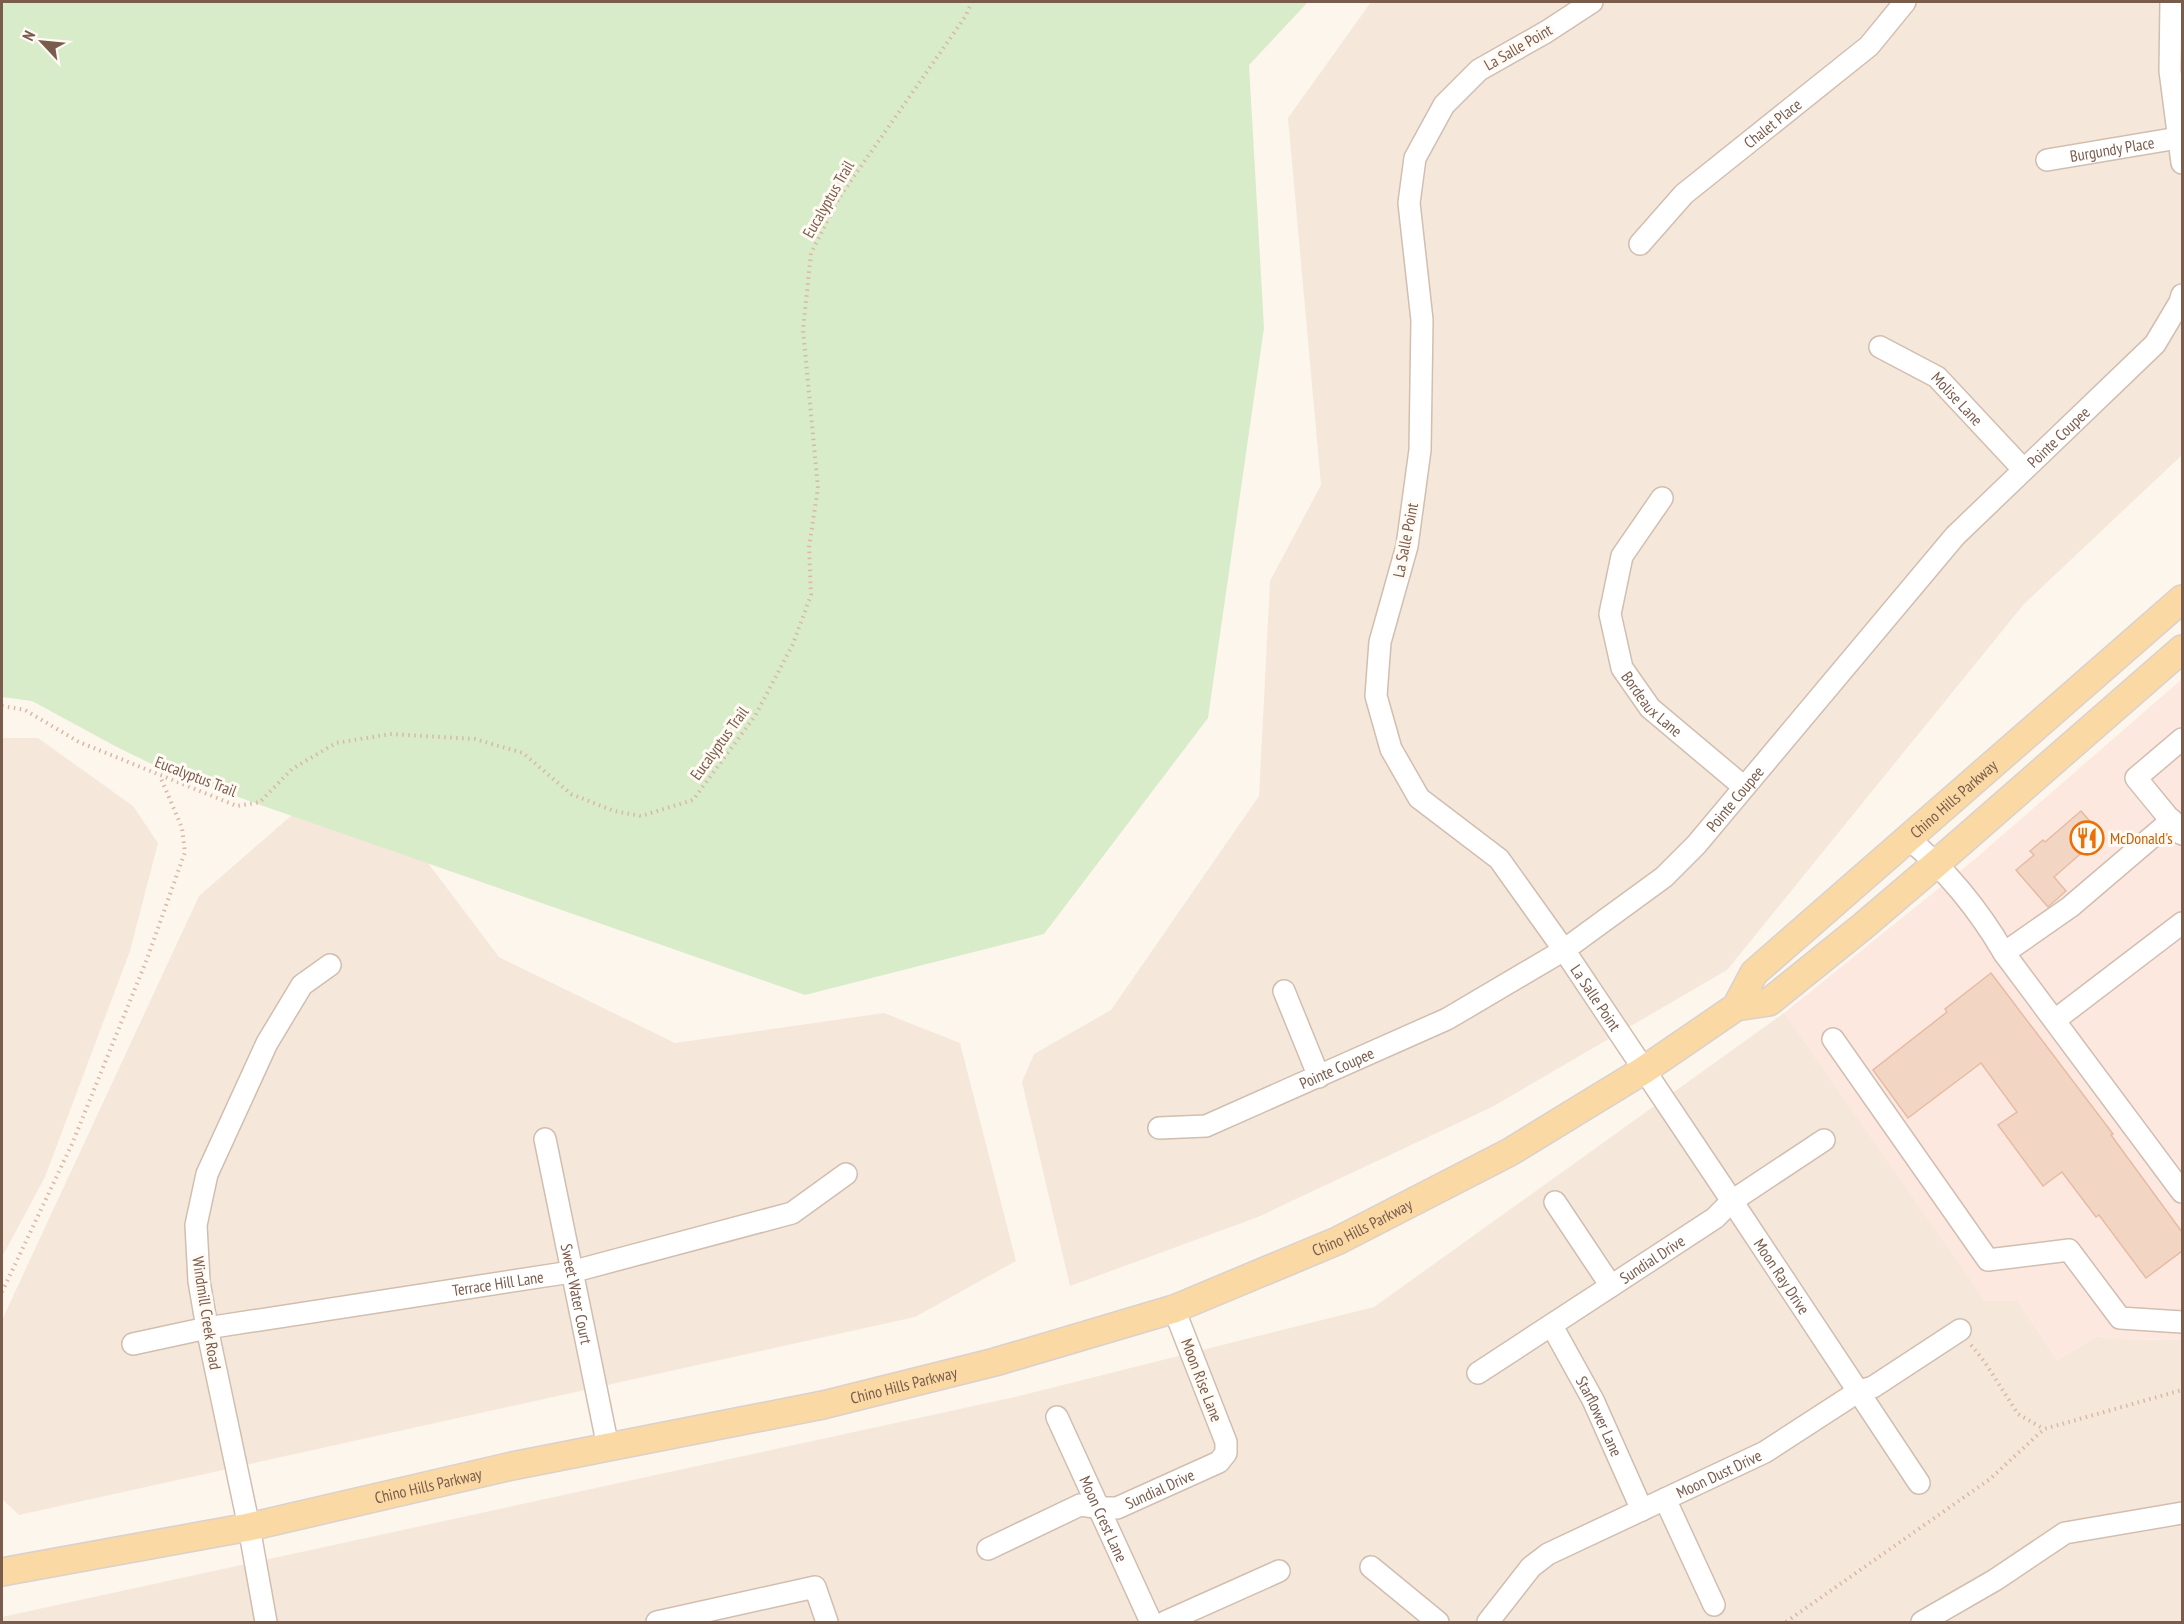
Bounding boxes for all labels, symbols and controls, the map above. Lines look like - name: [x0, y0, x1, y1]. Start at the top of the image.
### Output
- north arrow: [12, 12, 72, 72]
- street label: La Salle Point: [1480, 19, 1556, 75]
- text: N: [18, 27, 39, 44]
- street label: Chalet Place: [1740, 94, 1805, 152]
- street label: Burgundy Place: [2068, 132, 2156, 166]
- street label: Eucalyptus Trail: [798, 156, 858, 241]
- street label: Molise Lane: [1927, 368, 1987, 430]
- street label: Pointe Coupee: [2023, 402, 2094, 472]
- street label: La Salle Point: [1388, 500, 1422, 579]
- street label: Bordeaux Lane: [1617, 667, 1686, 741]
- street label: Eucalyptus Trail: [686, 702, 753, 784]
- street label: Eucalyptus Trail: [152, 751, 240, 801]
- street label: Chino Hills Parkway: [1906, 755, 2001, 842]
- street label: Pointe Coupee: [1702, 762, 1768, 836]
- restaurant icon: McDonald's: [2069, 820, 2105, 856]
- place label: McDonald's: [2110, 828, 2173, 848]
- street label: La Salle Point: [1567, 961, 1626, 1035]
- street label: Pointe Coupee: [1296, 1043, 1377, 1093]
- street label: Chino Hills Parkway: [1309, 1194, 1415, 1260]
- street label: Sundial Drive: [1616, 1231, 1688, 1288]
- street label: Moon Ray Drive: [1750, 1235, 1814, 1318]
- street label: Sweet Water Court: [557, 1242, 597, 1346]
- street label: Windmill Creek Road: [188, 1255, 226, 1371]
- street label: Terrace Hill Lane: [451, 1266, 545, 1300]
- street label: Moon Rise Lane: [1177, 1336, 1227, 1424]
- street label: Chino Hills Parkway: [848, 1362, 959, 1408]
- street label: Starflower Lane: [1572, 1373, 1627, 1459]
- street label: Moon Dust Drive: [1673, 1445, 1765, 1502]
- street label: Chino Hills Parkway: [373, 1463, 484, 1508]
- street label: Sundial Drive: [1122, 1464, 1197, 1513]
- street label: Moon Crest Lane: [1075, 1473, 1132, 1565]

